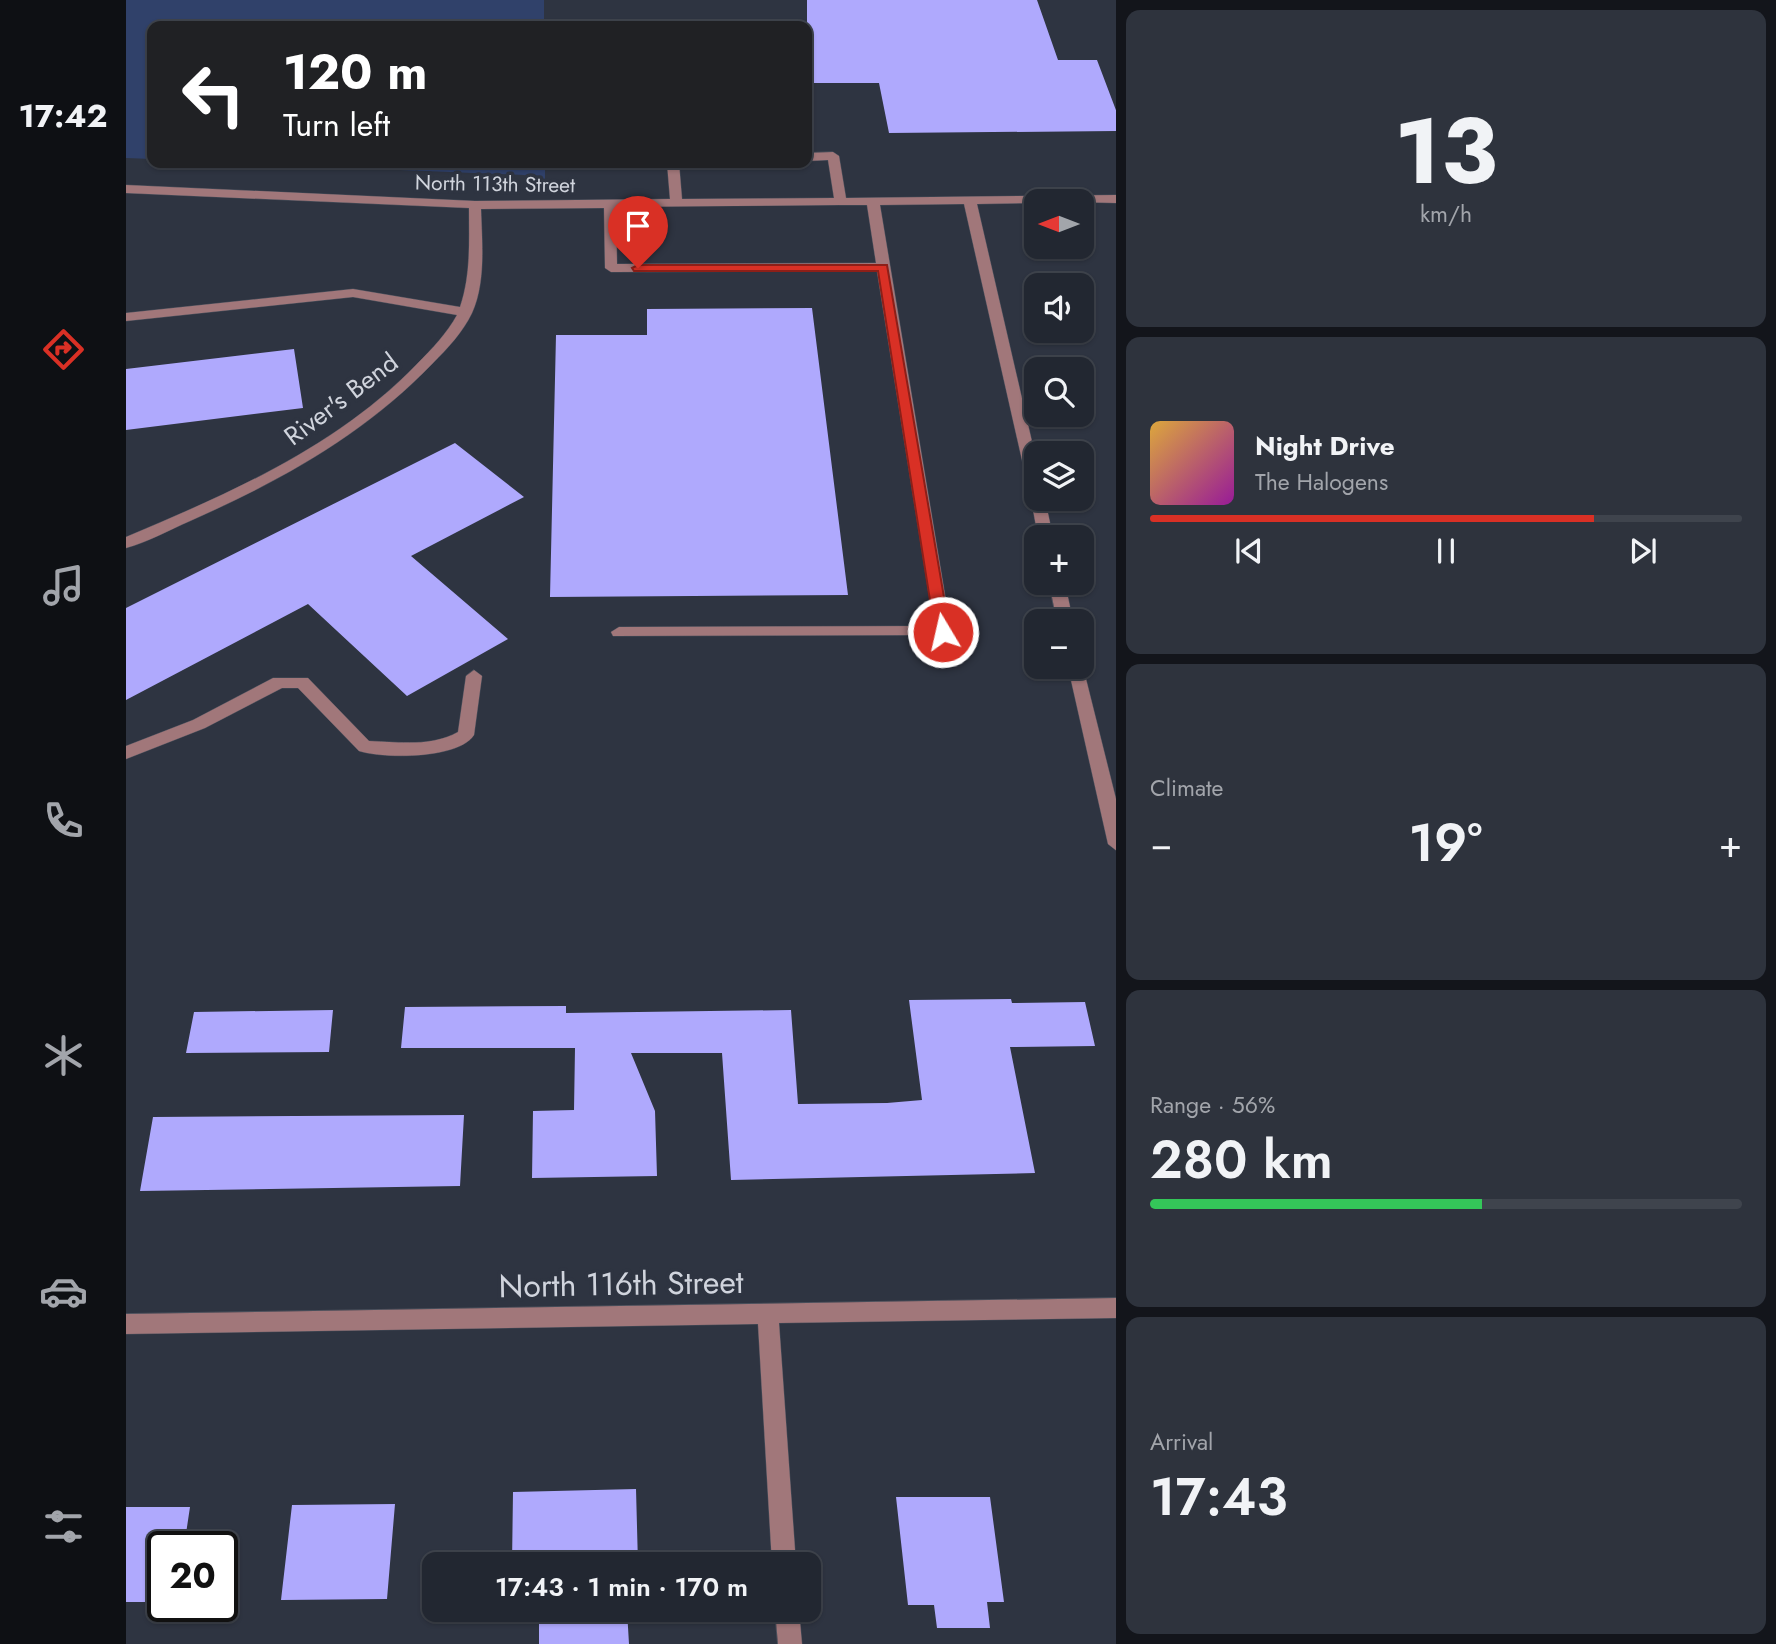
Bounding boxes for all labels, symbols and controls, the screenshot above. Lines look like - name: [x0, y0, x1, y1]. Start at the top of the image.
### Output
- text: 120 m: [283, 37, 427, 107]
- icon: left: [168, 49, 259, 140]
- text: 13: [1395, 86, 1497, 217]
- text: 17:42: [18, 93, 108, 139]
- text: Turn left: [283, 102, 390, 148]
- street label: North 113th Street: [415, 168, 575, 200]
- north arrow: [1024, 189, 1094, 259]
- map controls: [1024, 189, 1094, 679]
- pin: [608, 196, 668, 268]
- text: km/h: [1420, 197, 1472, 231]
- icon: arrive: [619, 207, 657, 245]
- button: sound: [1024, 273, 1094, 343]
- icon: directions: [39, 325, 88, 374]
- street label: River's Bend: [276, 343, 406, 455]
- button: search: [1024, 357, 1094, 427]
- text: Night Drive: [1255, 427, 1395, 465]
- button: layers: [1024, 441, 1094, 511]
- text: The Halogens: [1255, 465, 1388, 499]
- button: +: [1024, 525, 1094, 595]
- icon: previous: [1230, 532, 1268, 570]
- icon: pause: [1427, 532, 1465, 570]
- icon: next: [1624, 532, 1662, 570]
- icon: music: [39, 561, 88, 610]
- position arrow: [906, 595, 980, 669]
- button: −: [1024, 609, 1094, 679]
- text: Climate: [1150, 771, 1223, 805]
- icon: phone: [39, 796, 88, 845]
- text: 19°: [1409, 805, 1483, 881]
- text: −: [1150, 816, 1172, 871]
- text: +: [1719, 816, 1742, 871]
- icon: climate: [39, 1031, 88, 1080]
- text: Range · 56%: [1150, 1088, 1275, 1122]
- text: 280 km: [1150, 1122, 1333, 1198]
- street label: North 116th Street: [498, 1259, 744, 1309]
- icon: car: [39, 1267, 88, 1316]
- text: Arrival: [1150, 1425, 1213, 1459]
- text: 17:43: [1150, 1459, 1288, 1535]
- icon: filters: [39, 1502, 88, 1551]
- speed limit sign: 20: [147, 1531, 238, 1622]
- text: 17:43 · 1 min · 170 m: [495, 1568, 748, 1606]

